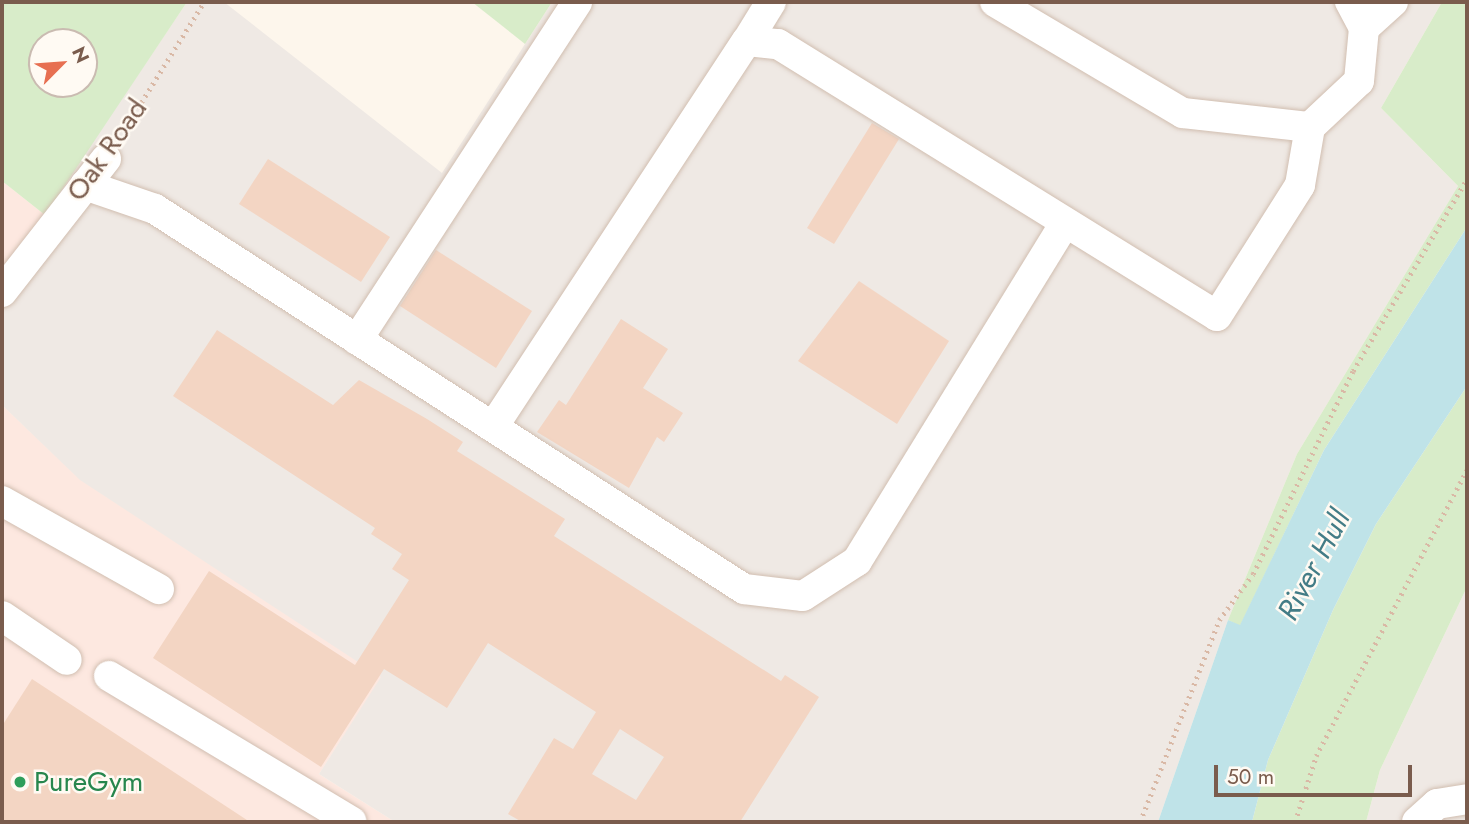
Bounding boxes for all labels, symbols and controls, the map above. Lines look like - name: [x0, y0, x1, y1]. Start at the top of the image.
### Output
- north arrow: [28, 28, 98, 98]
- text: N: [65, 42, 96, 67]
- street label: Oak Road: [60, 93, 154, 207]
- water label: River Hull: [1270, 504, 1358, 626]
- scale bar: [1217, 750, 1415, 794]
- text: 50 m: [1227, 762, 1274, 792]
- place label: PureGym: [34, 765, 143, 799]
- marker: PureGym: [12, 774, 28, 790]

